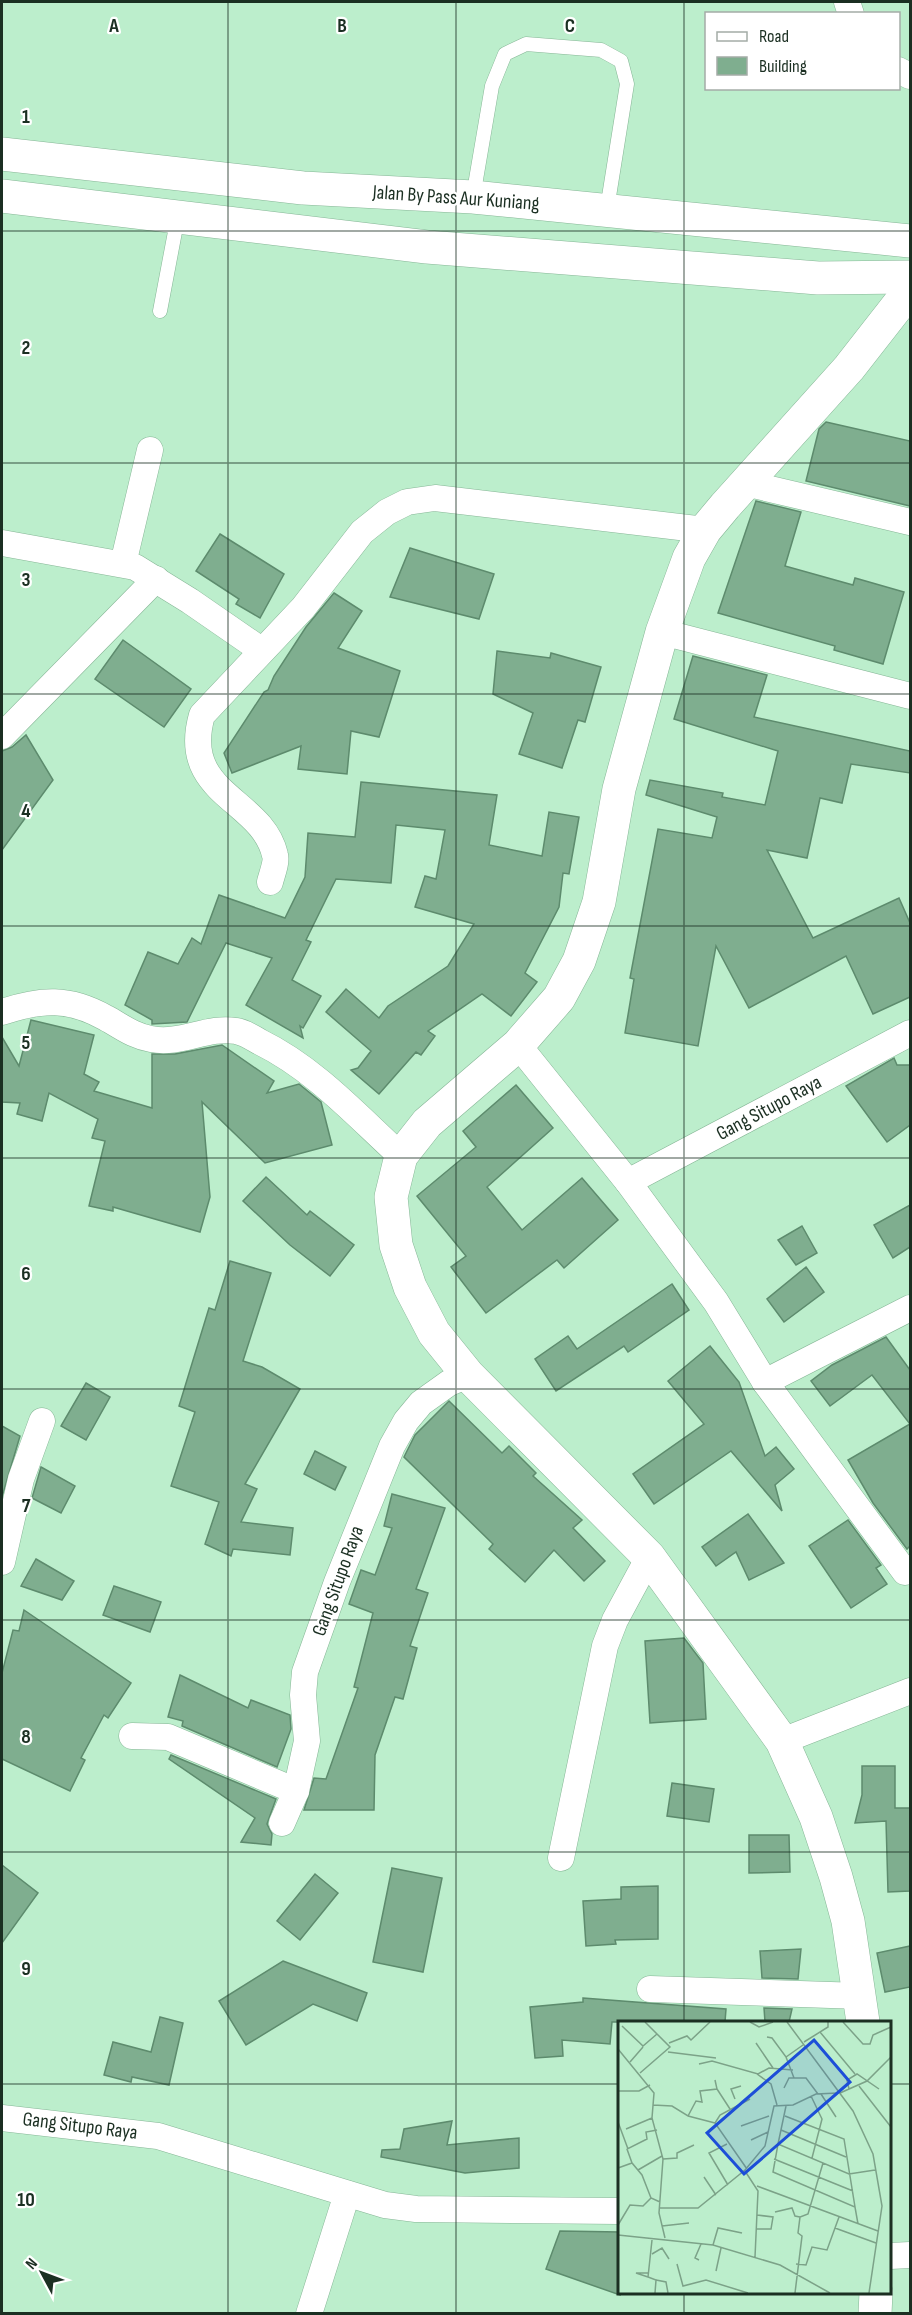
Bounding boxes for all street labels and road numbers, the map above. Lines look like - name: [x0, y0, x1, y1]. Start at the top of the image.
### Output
- street label: Jalan By Pass Aur Kuniang: [371, 180, 540, 216]
- street label: Gang Situpo Raya: [712, 1070, 826, 1146]
- street label: Gang Situpo Raya: [307, 1523, 369, 1639]
- street label: Gang Situpo Raya: [21, 2107, 139, 2145]

